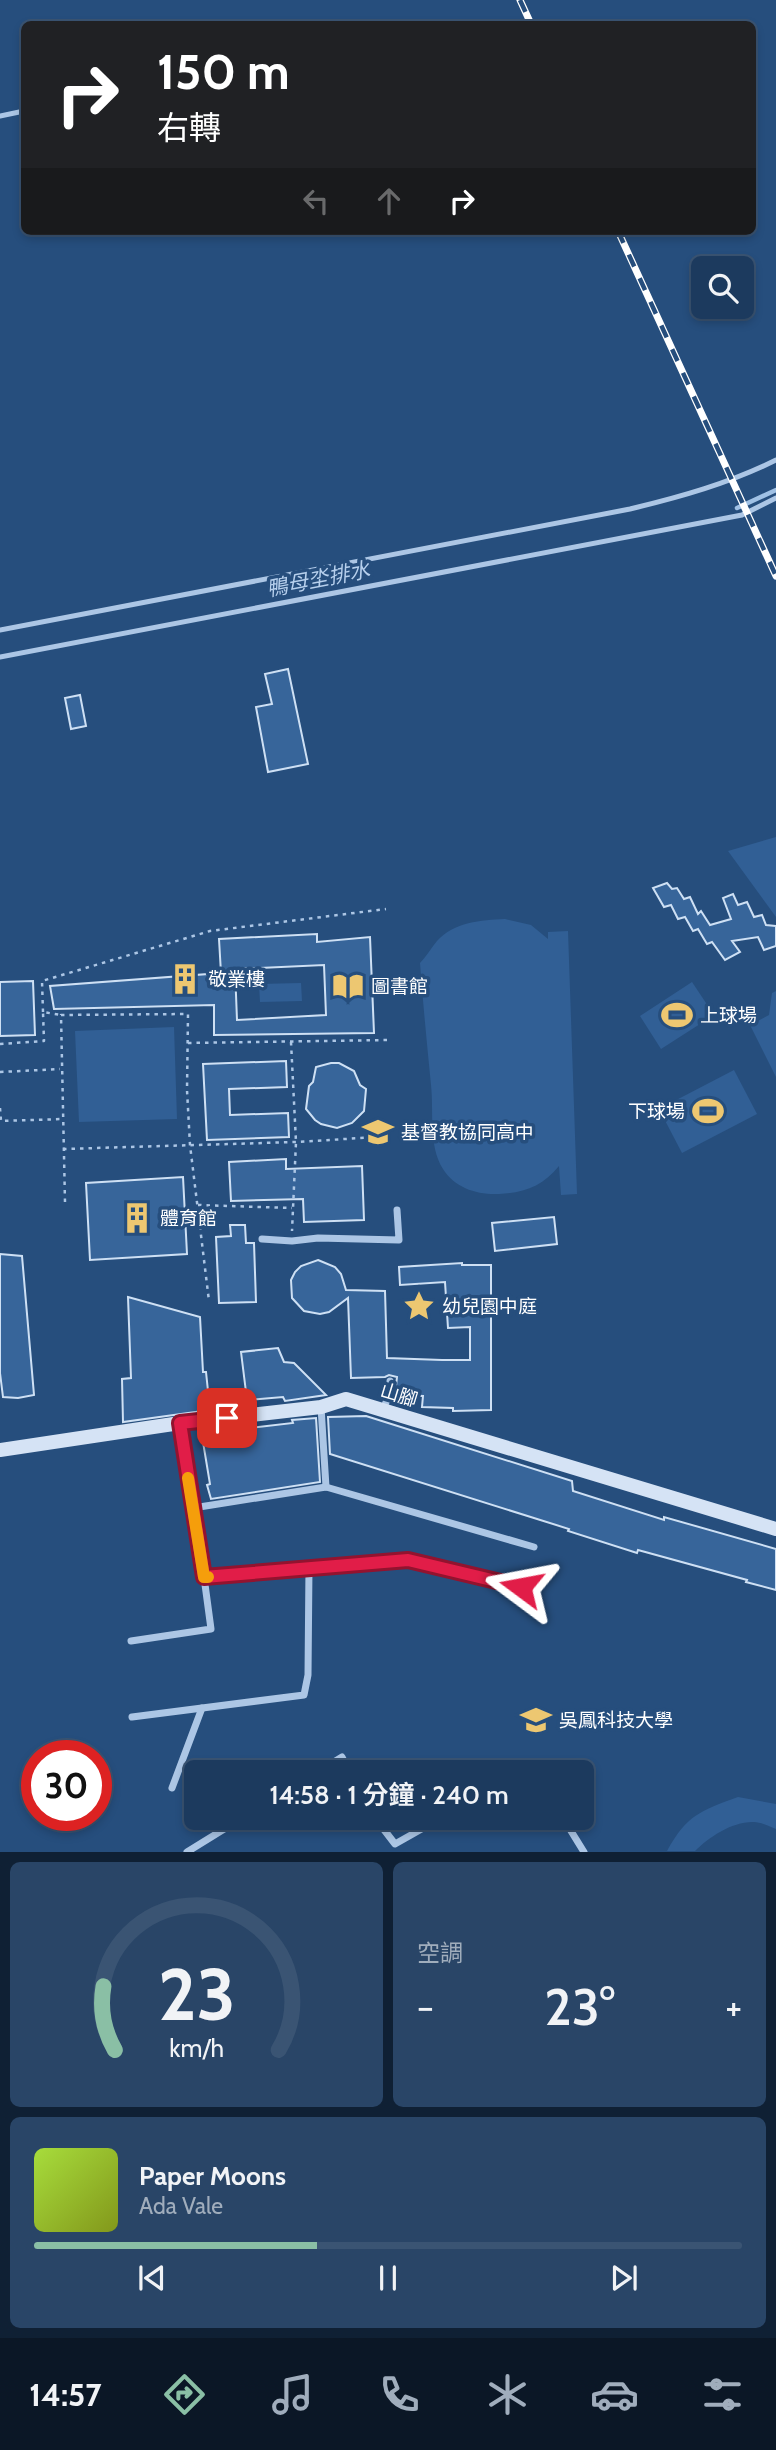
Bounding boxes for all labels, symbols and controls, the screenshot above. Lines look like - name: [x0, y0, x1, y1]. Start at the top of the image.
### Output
- text: 150 m: [157, 42, 290, 101]
- icon: right: [42, 49, 133, 140]
- text: 右轉: [157, 108, 221, 147]
- icon: left: [297, 182, 335, 220]
- icon: ahead: [370, 182, 408, 220]
- icon: right: [443, 182, 481, 220]
- map controls: [691, 256, 754, 319]
- button: search: [691, 256, 754, 319]
- water label: 鴨母坔排水: [264, 557, 373, 601]
- building icon: 敬業樓: [168, 962, 202, 996]
- place label: 敬業樓: [208, 968, 265, 991]
- library icon: 圖書館: [331, 969, 365, 1003]
- place label: 圖書館: [371, 975, 428, 998]
- sports icon: 上球場: [660, 998, 694, 1032]
- place label: 上球場: [700, 1004, 757, 1027]
- sports icon: 下球場: [691, 1094, 725, 1128]
- place label: 下球場: [628, 1100, 685, 1123]
- school or university icon: 基督教協同高中: [361, 1115, 395, 1149]
- place label: 基督教協同高中: [401, 1121, 534, 1144]
- building icon: 體育館: [120, 1201, 154, 1235]
- place label: 體育館: [160, 1207, 217, 1230]
- place icon: 幼兒園中庭: [402, 1289, 436, 1323]
- place label: 幼兒園中庭: [442, 1295, 537, 1318]
- street label: 山腳: [377, 1378, 421, 1412]
- pin: [197, 1388, 257, 1448]
- icon: arrive: [208, 1399, 246, 1437]
- position arrow: [484, 1550, 558, 1624]
- school or university icon: 吳鳳科技大學: [519, 1703, 553, 1737]
- place label: 吳鳳科技大學: [559, 1709, 673, 1732]
- speed limit sign: 30: [21, 1740, 112, 1831]
- text: 14:58 · 1 分鐘 · 240 m: [269, 1779, 509, 1811]
- text: 空調: [417, 1939, 463, 1967]
- text: 23: [158, 1951, 235, 2039]
- text: 23°: [544, 1975, 615, 2038]
- text: −: [417, 1983, 434, 2030]
- text: +: [725, 1983, 742, 2030]
- text: km/h: [169, 2033, 224, 2063]
- text: Paper Moons: [139, 2160, 286, 2192]
- text: Ada Vale: [139, 2192, 223, 2220]
- icon: previous: [133, 2259, 171, 2297]
- icon: pause: [369, 2259, 407, 2297]
- icon: next: [605, 2259, 643, 2297]
- icon: directions: [160, 2370, 209, 2419]
- icon: music: [268, 2370, 317, 2419]
- icon: phone: [375, 2370, 424, 2419]
- icon: climate: [483, 2370, 532, 2419]
- icon: car: [590, 2370, 639, 2419]
- icon: filters: [698, 2370, 747, 2419]
- text: 14:57: [29, 2375, 102, 2414]

